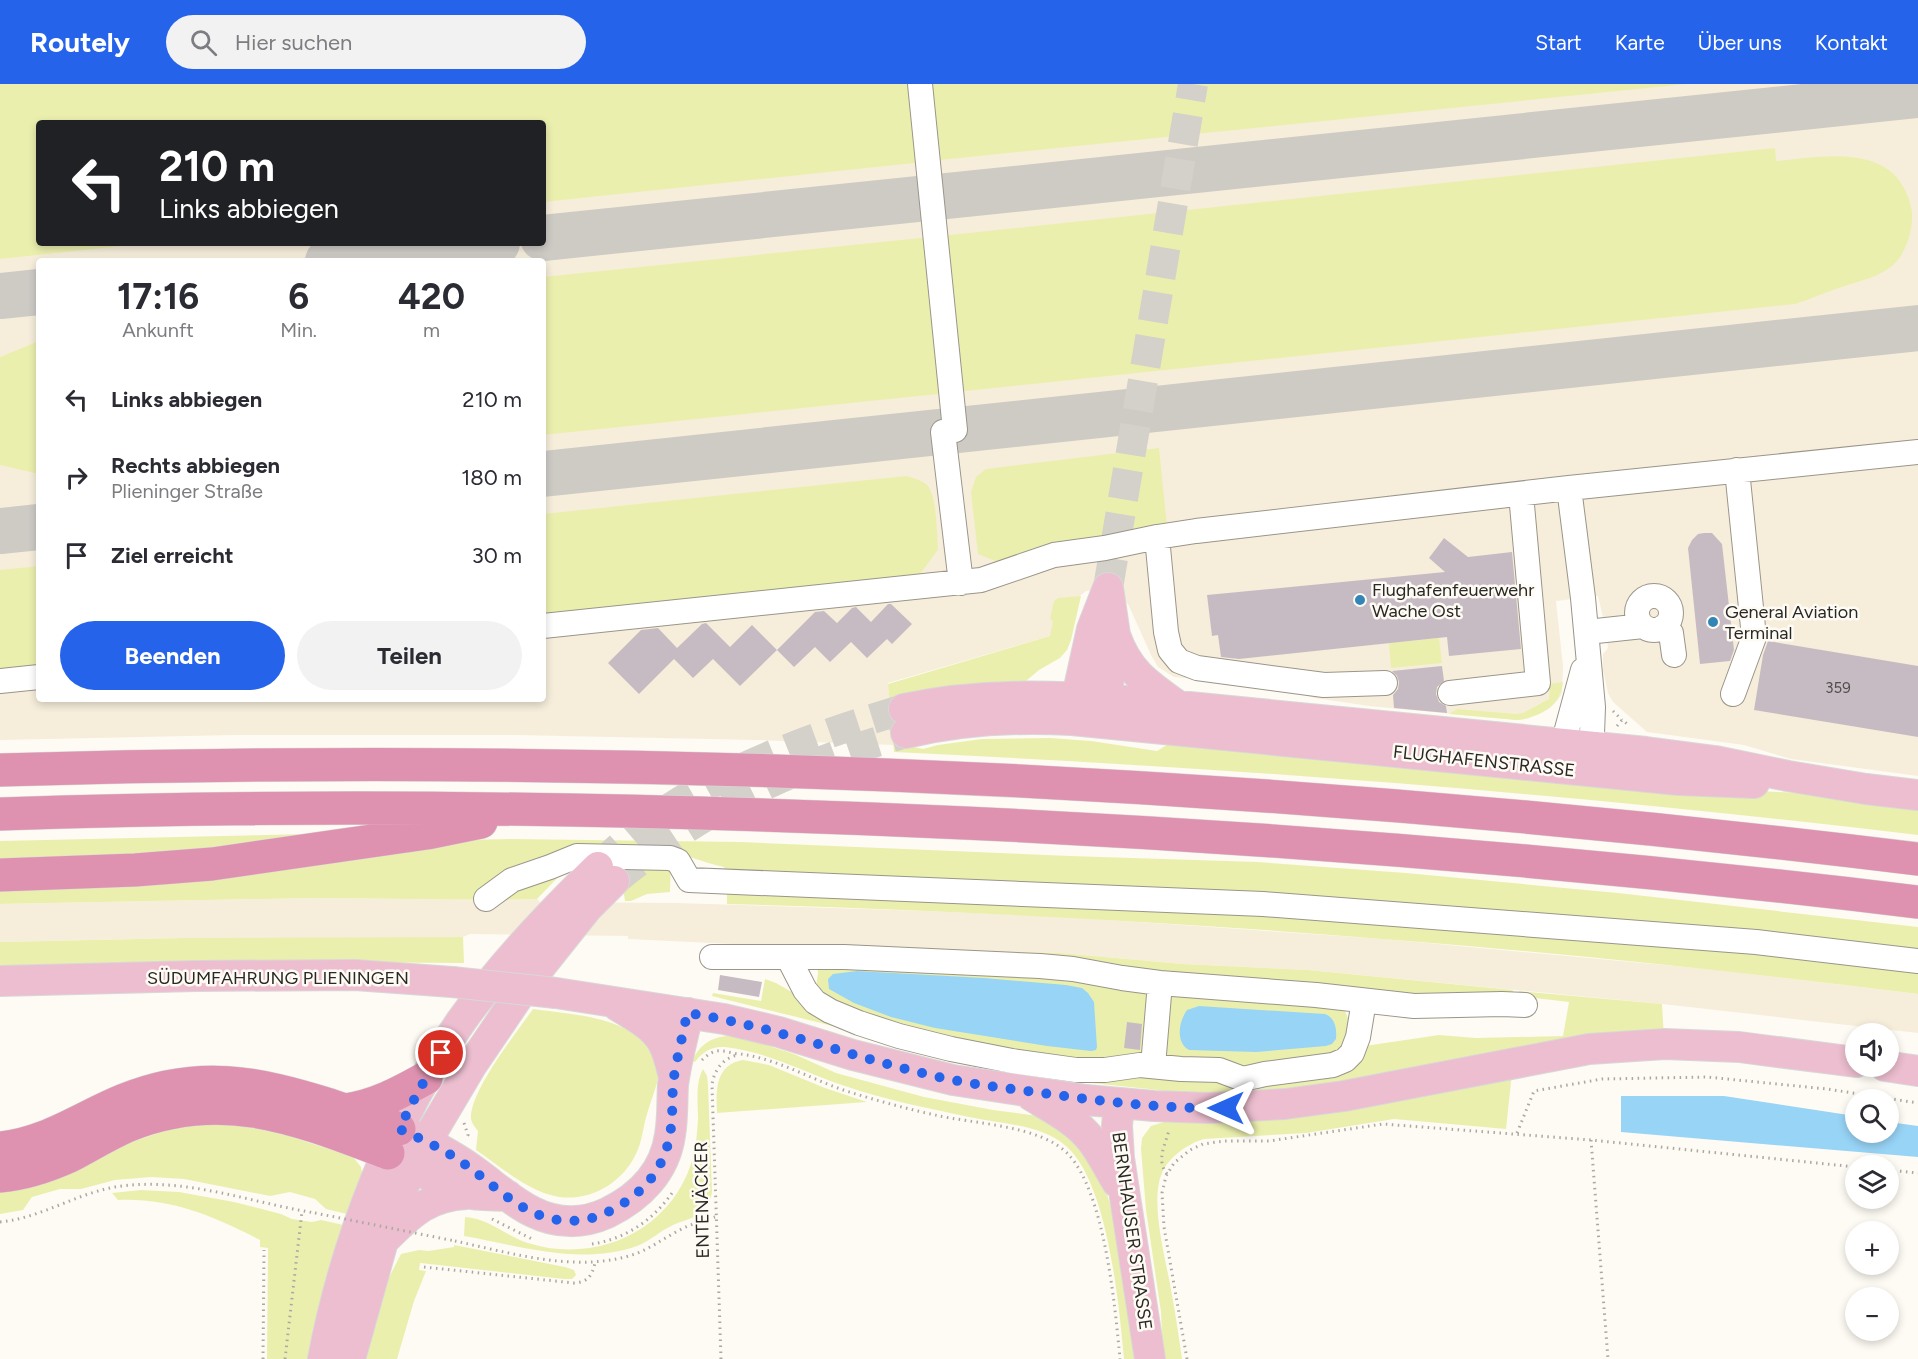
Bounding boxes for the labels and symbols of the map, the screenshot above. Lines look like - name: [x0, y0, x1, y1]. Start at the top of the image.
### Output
- place label: Flughafenfeuerwehr Wache Ost: [1372, 579, 1534, 622]
- marker: Flughafenfeuerwehr Wache Ost: [1353, 593, 1367, 607]
- place label: General Aviation Terminal: [1725, 601, 1858, 644]
- marker: General Aviation Terminal: [1706, 615, 1720, 629]
- house number: 359: [1825, 679, 1851, 697]
- street label: FLUGHAFENSTRASSE: [1392, 741, 1576, 781]
- street label: SÜDUMFAHRUNG PLIENINGEN: [147, 967, 409, 989]
- pin: [415, 1027, 466, 1078]
- position arrow: [1194, 1076, 1258, 1140]
- street label: BERNHAUSER STRASSE: [1107, 1130, 1157, 1332]
- street label: ENTENÄCKER: [690, 1141, 714, 1259]

